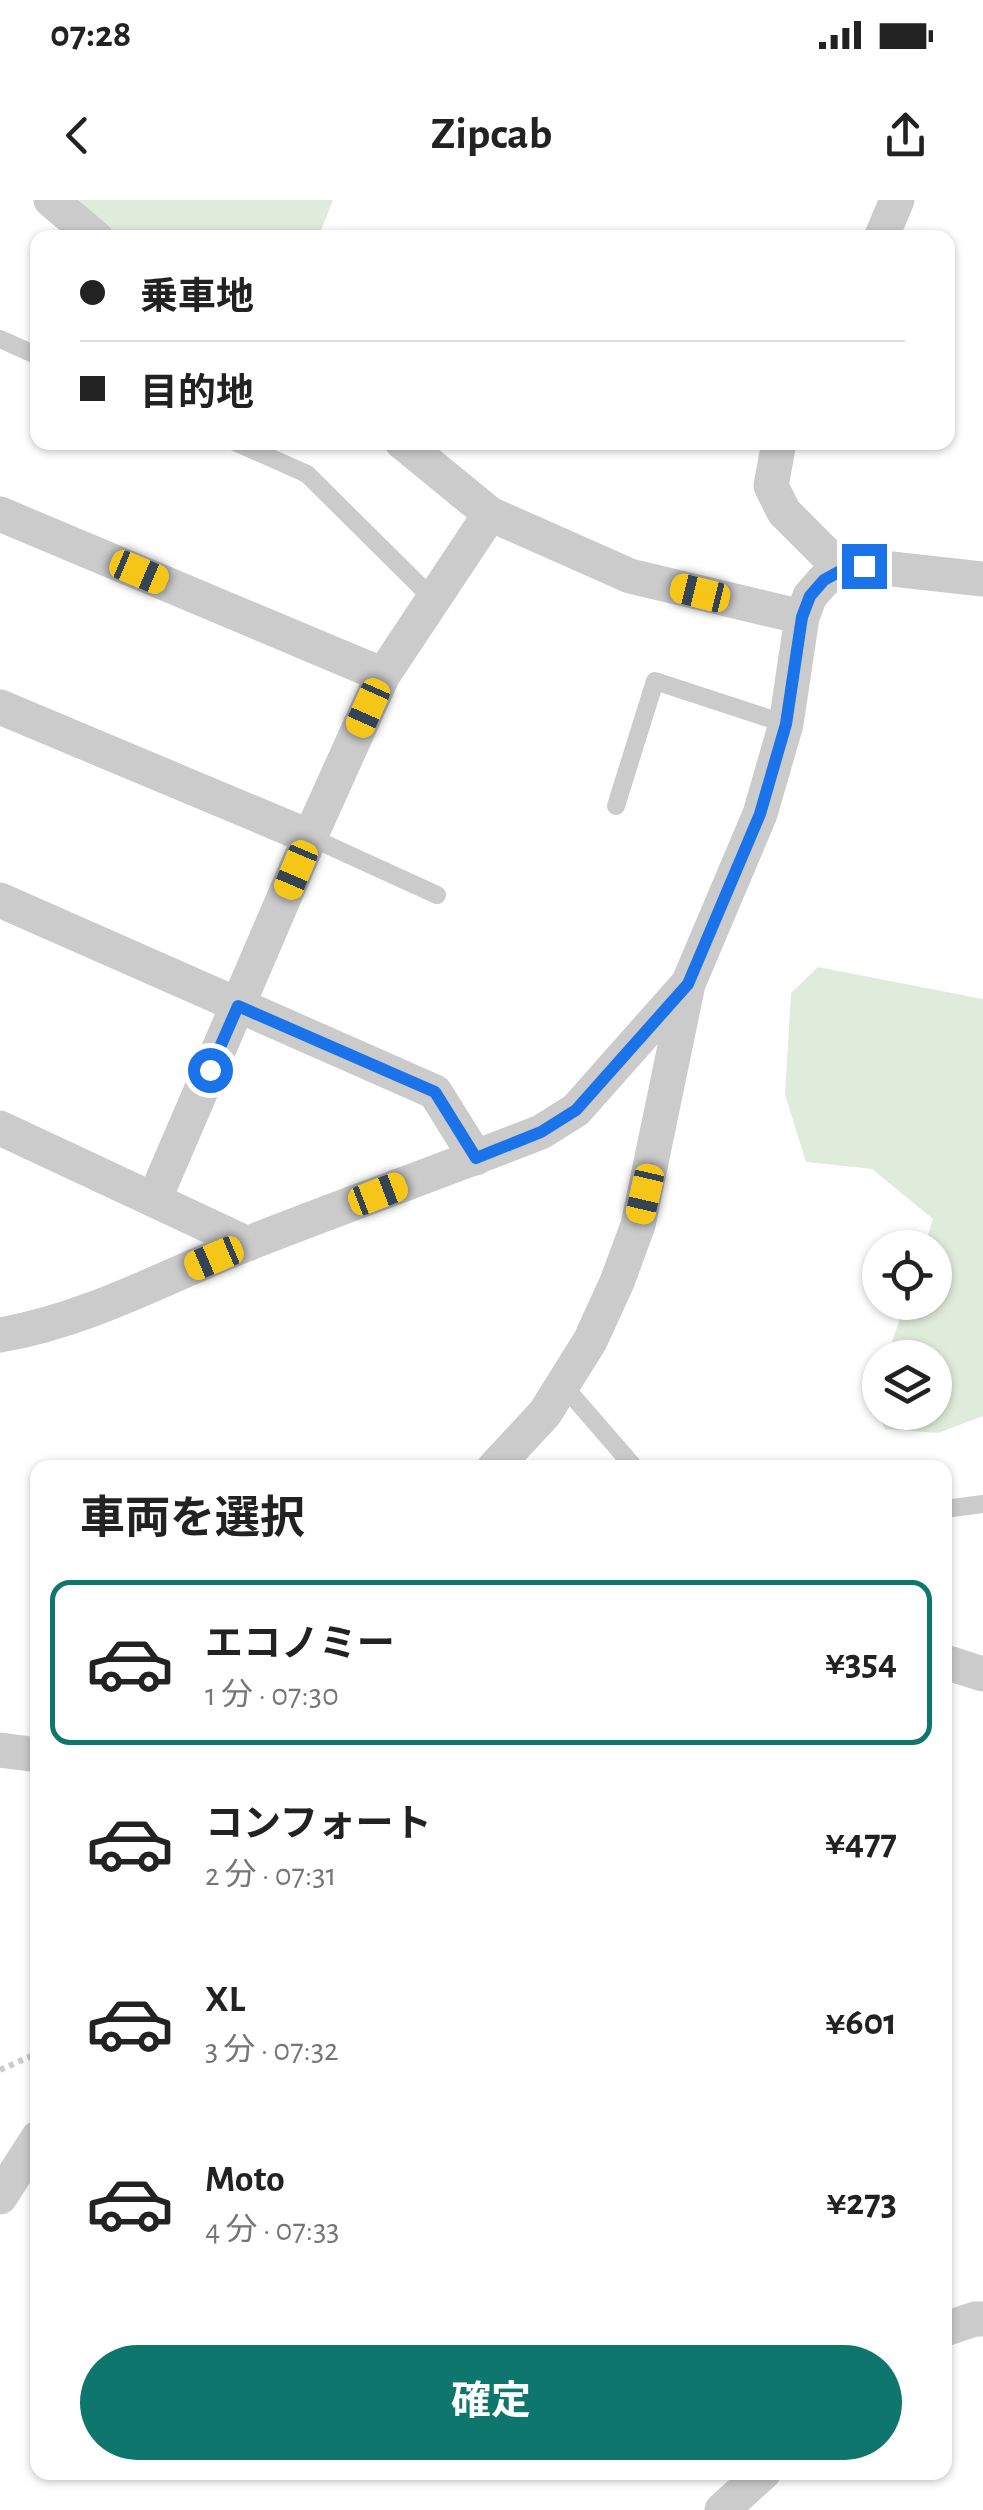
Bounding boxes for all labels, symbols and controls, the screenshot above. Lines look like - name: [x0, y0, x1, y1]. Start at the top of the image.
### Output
- text: 07:28: [50, 16, 132, 54]
- icon: back: [50, 108, 105, 163]
- icon: share: [878, 108, 933, 163]
- text: Zipcab: [431, 112, 552, 157]
- text: 乗車地: [140, 279, 254, 317]
- text: 目的地: [140, 375, 254, 413]
- route end: [842, 544, 887, 589]
- car: [106, 546, 172, 598]
- car: [667, 571, 733, 615]
- car: [342, 674, 394, 742]
- car: [270, 837, 322, 903]
- route start: [188, 1048, 233, 1093]
- car: [624, 1161, 666, 1227]
- car: [345, 1169, 411, 1219]
- map controls: [862, 1230, 952, 1430]
- button: locate: [862, 1230, 952, 1320]
- car: [181, 1232, 247, 1284]
- button: layers: [862, 1340, 952, 1430]
- text: 車両を選択: [80, 1497, 305, 1542]
- icon: car: [85, 1618, 175, 1708]
- text: エコノミー: [205, 1626, 395, 1664]
- text: ¥354: [825, 1644, 897, 1682]
- text: 1 分 · 07:30: [205, 1679, 339, 1711]
- icon: car: [85, 1798, 175, 1888]
- text: コンフォート: [205, 1806, 432, 1844]
- text: ¥477: [825, 1824, 897, 1862]
- text: 2 分 · 07:31: [205, 1859, 337, 1891]
- icon: car: [85, 1978, 175, 2068]
- text: XL: [205, 1981, 245, 2019]
- text: ¥601: [825, 2004, 897, 2042]
- text: 3 分 · 07:32: [205, 2034, 339, 2066]
- icon: car: [85, 2158, 175, 2248]
- text: Moto: [205, 2161, 285, 2199]
- text: ¥273: [826, 2184, 897, 2222]
- text: 4 分 · 07:33: [205, 2214, 340, 2246]
- button: 確定: [80, 2345, 902, 2460]

